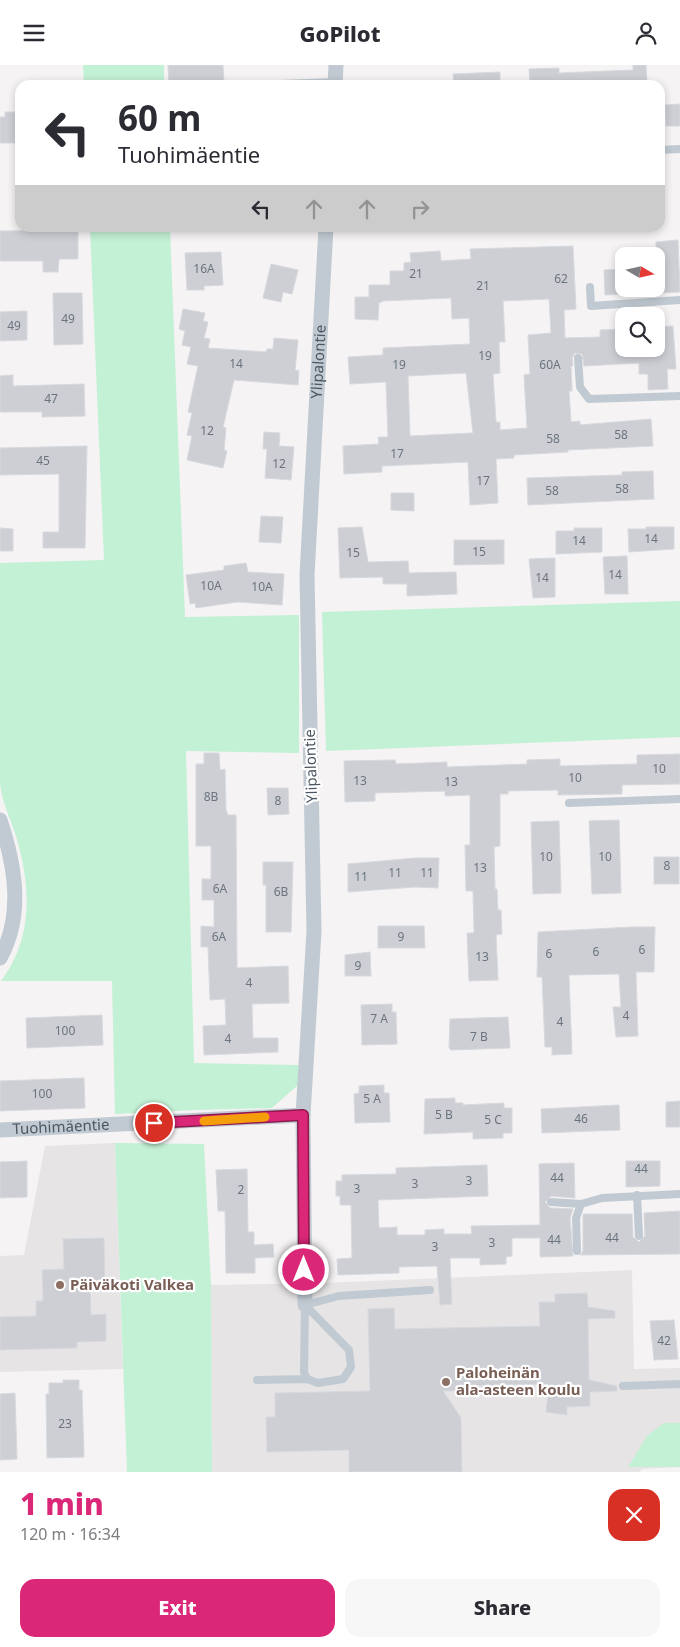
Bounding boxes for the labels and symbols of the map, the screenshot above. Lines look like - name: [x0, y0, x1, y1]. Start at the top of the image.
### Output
- north arrow: [615, 247, 665, 297]
- house number: 16A: [193, 260, 215, 277]
- house number: 21: [409, 265, 423, 282]
- house number: 62: [554, 270, 568, 287]
- house number: 21: [476, 277, 490, 294]
- house number: 49: [61, 310, 75, 327]
- house number: 49: [7, 317, 21, 334]
- street label: Ylipalontie: [306, 324, 330, 399]
- house number: 19: [478, 347, 492, 364]
- house number: 14: [229, 355, 243, 372]
- house number: 19: [392, 356, 406, 373]
- house number: 60A: [539, 356, 561, 373]
- house number: 47: [44, 390, 58, 407]
- house number: 12: [200, 422, 214, 439]
- house number: 58: [614, 426, 628, 443]
- house number: 58: [546, 430, 560, 447]
- house number: 17: [390, 445, 404, 462]
- house number: 45: [36, 452, 50, 469]
- house number: 12: [272, 455, 286, 472]
- house number: 17: [476, 472, 490, 489]
- house number: 58: [615, 480, 629, 497]
- house number: 58: [545, 482, 559, 499]
- house number: 14: [644, 530, 658, 547]
- house number: 14: [572, 532, 586, 549]
- house number: 15: [472, 543, 486, 560]
- house number: 15: [346, 544, 360, 561]
- house number: 14: [608, 566, 622, 583]
- house number: 14: [535, 569, 549, 586]
- house number: 10A: [200, 577, 222, 594]
- house number: 10A: [251, 578, 273, 595]
- street label: Ylipalontie: [299, 729, 321, 803]
- house number: 10: [652, 760, 666, 777]
- house number: 10: [568, 769, 582, 786]
- house number: 13: [353, 772, 367, 789]
- house number: 13: [444, 773, 458, 790]
- house number: 8B: [204, 788, 219, 805]
- house number: 8: [275, 792, 282, 809]
- house number: 10: [539, 848, 553, 865]
- house number: 10: [598, 848, 612, 865]
- house number: 8: [664, 857, 671, 874]
- house number: 13: [473, 859, 487, 876]
- house number: 11: [388, 864, 402, 881]
- house number: 11: [420, 864, 434, 881]
- house number: 11: [354, 868, 368, 885]
- house number: 6A: [213, 880, 228, 897]
- house number: 6B: [274, 883, 289, 900]
- house number: 6A: [212, 928, 227, 945]
- house number: 9: [398, 928, 405, 945]
- house number: 6: [639, 941, 646, 958]
- house number: 6: [593, 943, 600, 960]
- house number: 6: [546, 945, 553, 962]
- house number: 13: [475, 948, 489, 965]
- house number: 9: [355, 957, 362, 974]
- house number: 4: [246, 974, 253, 991]
- house number: 4: [623, 1007, 630, 1024]
- house number: 7 A: [370, 1010, 388, 1027]
- house number: 4: [557, 1013, 564, 1030]
- house number: 100: [55, 1022, 75, 1039]
- house number: 7 B: [470, 1028, 488, 1045]
- house number: 4: [225, 1030, 232, 1047]
- house number: 100: [32, 1085, 52, 1102]
- house number: 5 A: [363, 1090, 381, 1107]
- pin: [133, 1102, 175, 1144]
- house number: 5 B: [435, 1106, 453, 1123]
- house number: 46: [574, 1110, 588, 1127]
- house number: 5 C: [484, 1111, 502, 1128]
- street label: Tuohimäentie: [12, 1114, 110, 1138]
- house number: 44: [634, 1160, 648, 1177]
- house number: 44: [550, 1169, 564, 1186]
- house number: 3: [466, 1172, 473, 1189]
- house number: 3: [412, 1175, 419, 1192]
- house number: 3: [354, 1180, 361, 1197]
- house number: 2: [238, 1181, 245, 1198]
- house number: 44: [605, 1229, 619, 1246]
- house number: 44: [547, 1231, 561, 1248]
- house number: 3: [489, 1234, 496, 1251]
- house number: 3: [432, 1238, 439, 1255]
- position arrow: [277, 1243, 329, 1295]
- place label: Päiväkoti Valkea: [70, 1274, 194, 1294]
- marker: Päiväkoti Valkea: [54, 1279, 66, 1291]
- house number: 42: [657, 1332, 671, 1349]
- place label: Paloheinän ala-asteen koulu: [456, 1362, 580, 1399]
- marker: Paloheinän ala-asteen koulu: [440, 1376, 452, 1388]
- house number: 23: [58, 1415, 72, 1432]

